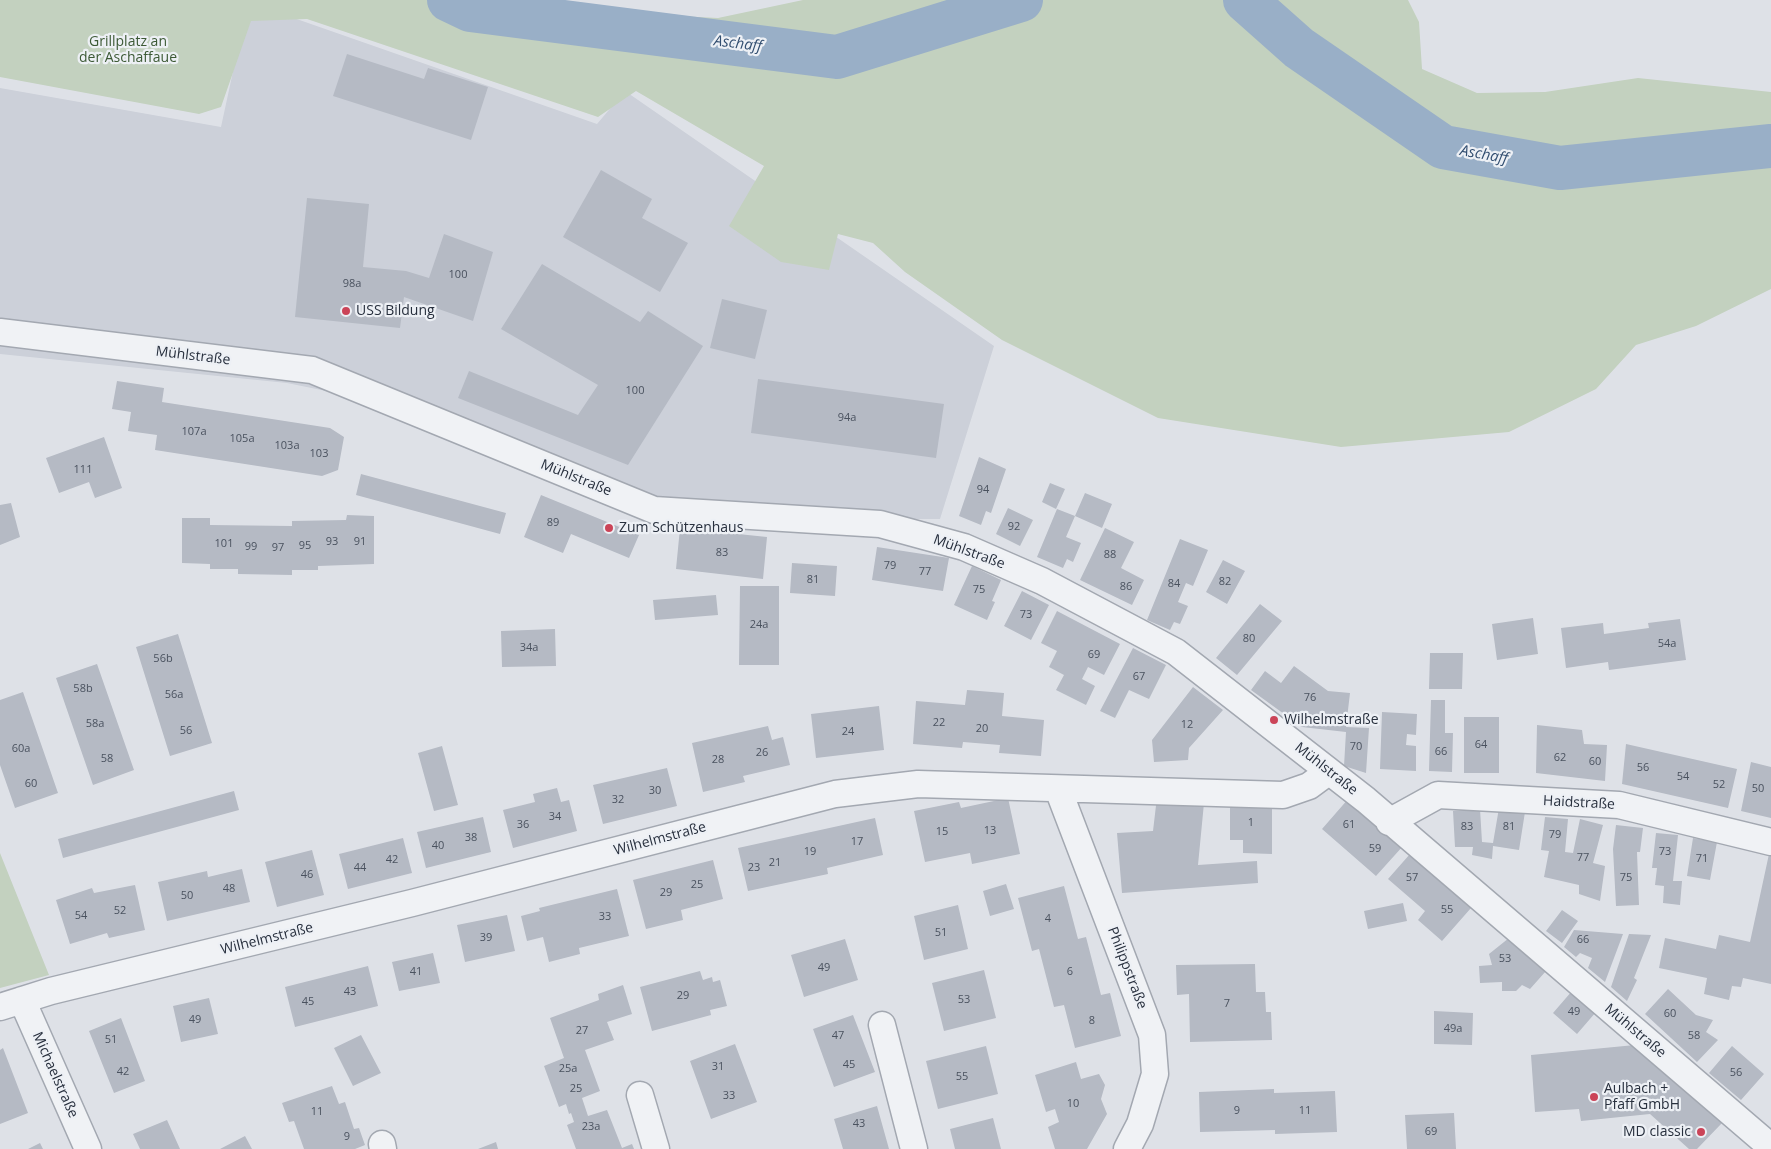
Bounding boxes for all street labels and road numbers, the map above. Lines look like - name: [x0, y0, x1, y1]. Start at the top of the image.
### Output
- street label: Mühlstraße: [155, 343, 231, 369]
- street label: Mühlstraße: [538, 456, 614, 500]
- street label: Mühlstraße: [931, 531, 1007, 573]
- street label: Mühlstraße: [1291, 739, 1361, 799]
- street label: Haidstraße: [1543, 793, 1615, 813]
- street label: Wilhelmstraße: [612, 819, 708, 859]
- street label: Wilhelmstraße: [219, 919, 315, 959]
- street label: Philippstraße: [1104, 925, 1150, 1011]
- street label: Mühlstraße: [1601, 1000, 1669, 1062]
- street label: Michaelstraße: [29, 1029, 81, 1121]

